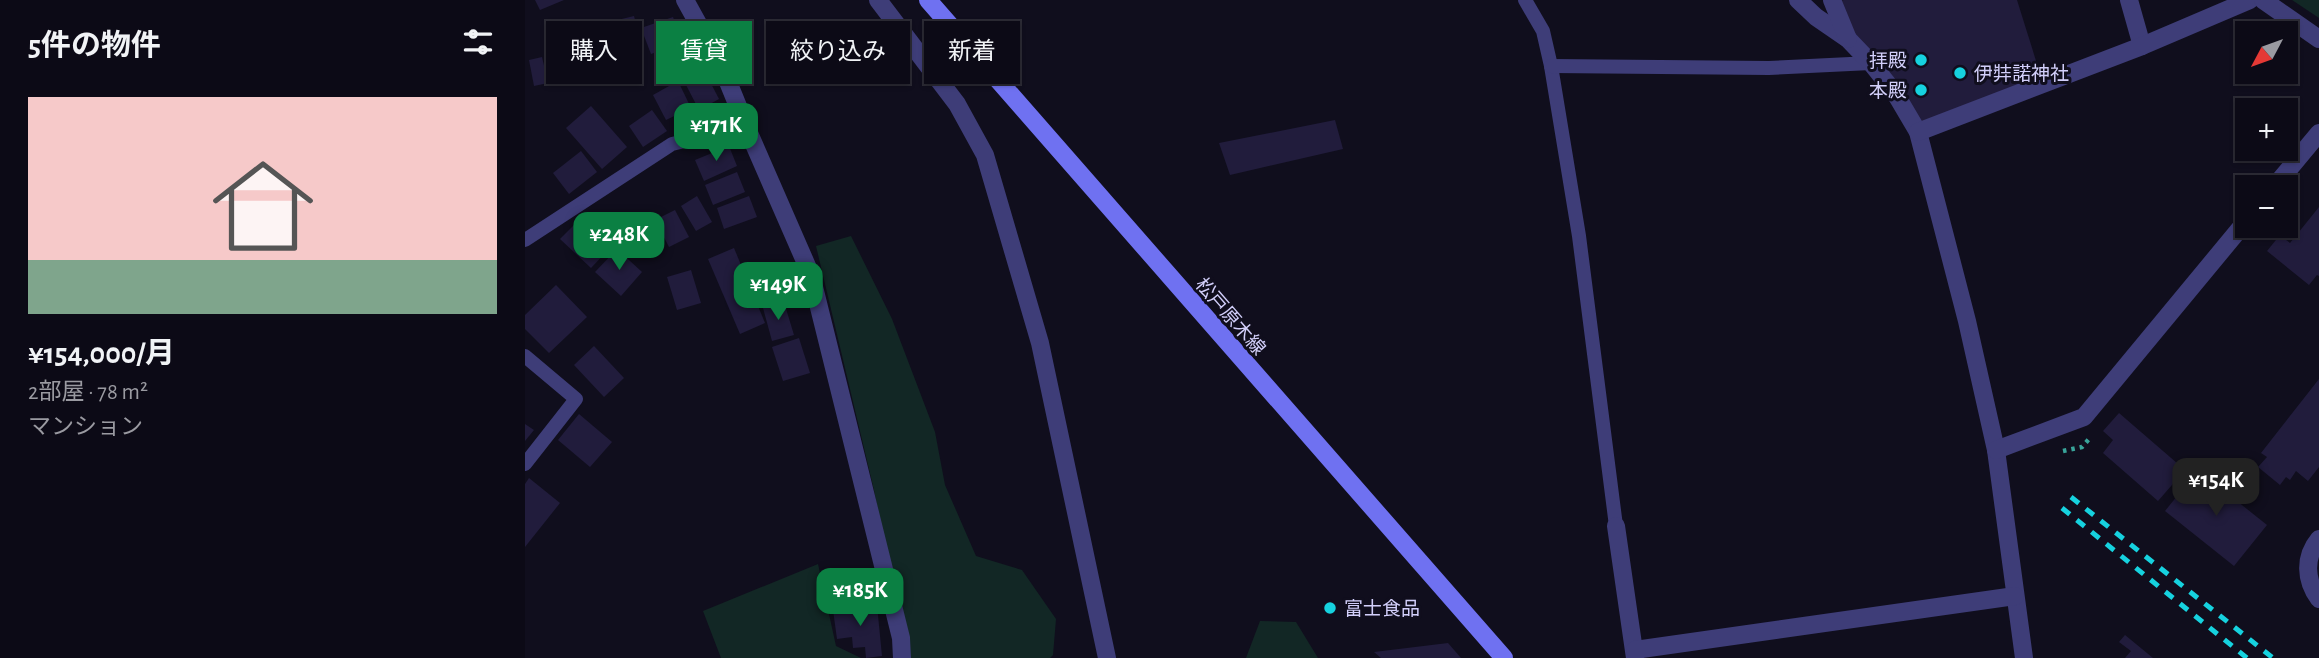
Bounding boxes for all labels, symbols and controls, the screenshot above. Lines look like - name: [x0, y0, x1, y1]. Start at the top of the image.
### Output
- chip: 購入: [546, 21, 642, 84]
- chip: 賃貸: [656, 21, 752, 84]
- chip: 絞り込み: [766, 21, 910, 84]
- chip: 新着: [924, 21, 1020, 84]
- north arrow: [2235, 21, 2298, 84]
- map controls: [2235, 21, 2298, 238]
- icon: filters: [459, 23, 497, 61]
- text: 5件の物件: [28, 31, 161, 61]
- place label: 拝殿: [1869, 51, 1907, 71]
- marker: 拝殿: [1913, 52, 1929, 68]
- place label: 伊弉諾神社: [1974, 63, 2069, 84]
- marker: 伊弉諾神社: [1952, 65, 1968, 81]
- place label: 本殿: [1869, 81, 1907, 101]
- marker: 本殿: [1913, 82, 1929, 98]
- button: +: [2235, 98, 2298, 161]
- pin: ¥171K: [667, 104, 765, 163]
- text: ¥171K: [690, 114, 742, 137]
- icon: home: [200, 143, 326, 269]
- button: −: [2235, 175, 2298, 238]
- pin: ¥248K: [570, 212, 668, 272]
- text: ¥248K: [589, 223, 649, 246]
- pin: ¥149K: [729, 262, 827, 322]
- text: ¥149K: [750, 273, 806, 296]
- street label: 松戸原木線: [1192, 274, 1270, 359]
- text: ¥154,000/月: [28, 339, 175, 369]
- text: 2部屋 · 78 m²: [28, 381, 148, 404]
- text: マンション: [28, 416, 143, 439]
- pin: ¥154K: [2167, 458, 2265, 518]
- text: ¥154K: [2188, 469, 2244, 492]
- pin: ¥185K: [811, 568, 909, 628]
- text: ¥185K: [832, 579, 888, 602]
- place label: 富士食品: [1344, 598, 1420, 619]
- marker: 富士食品: [1322, 600, 1338, 616]

